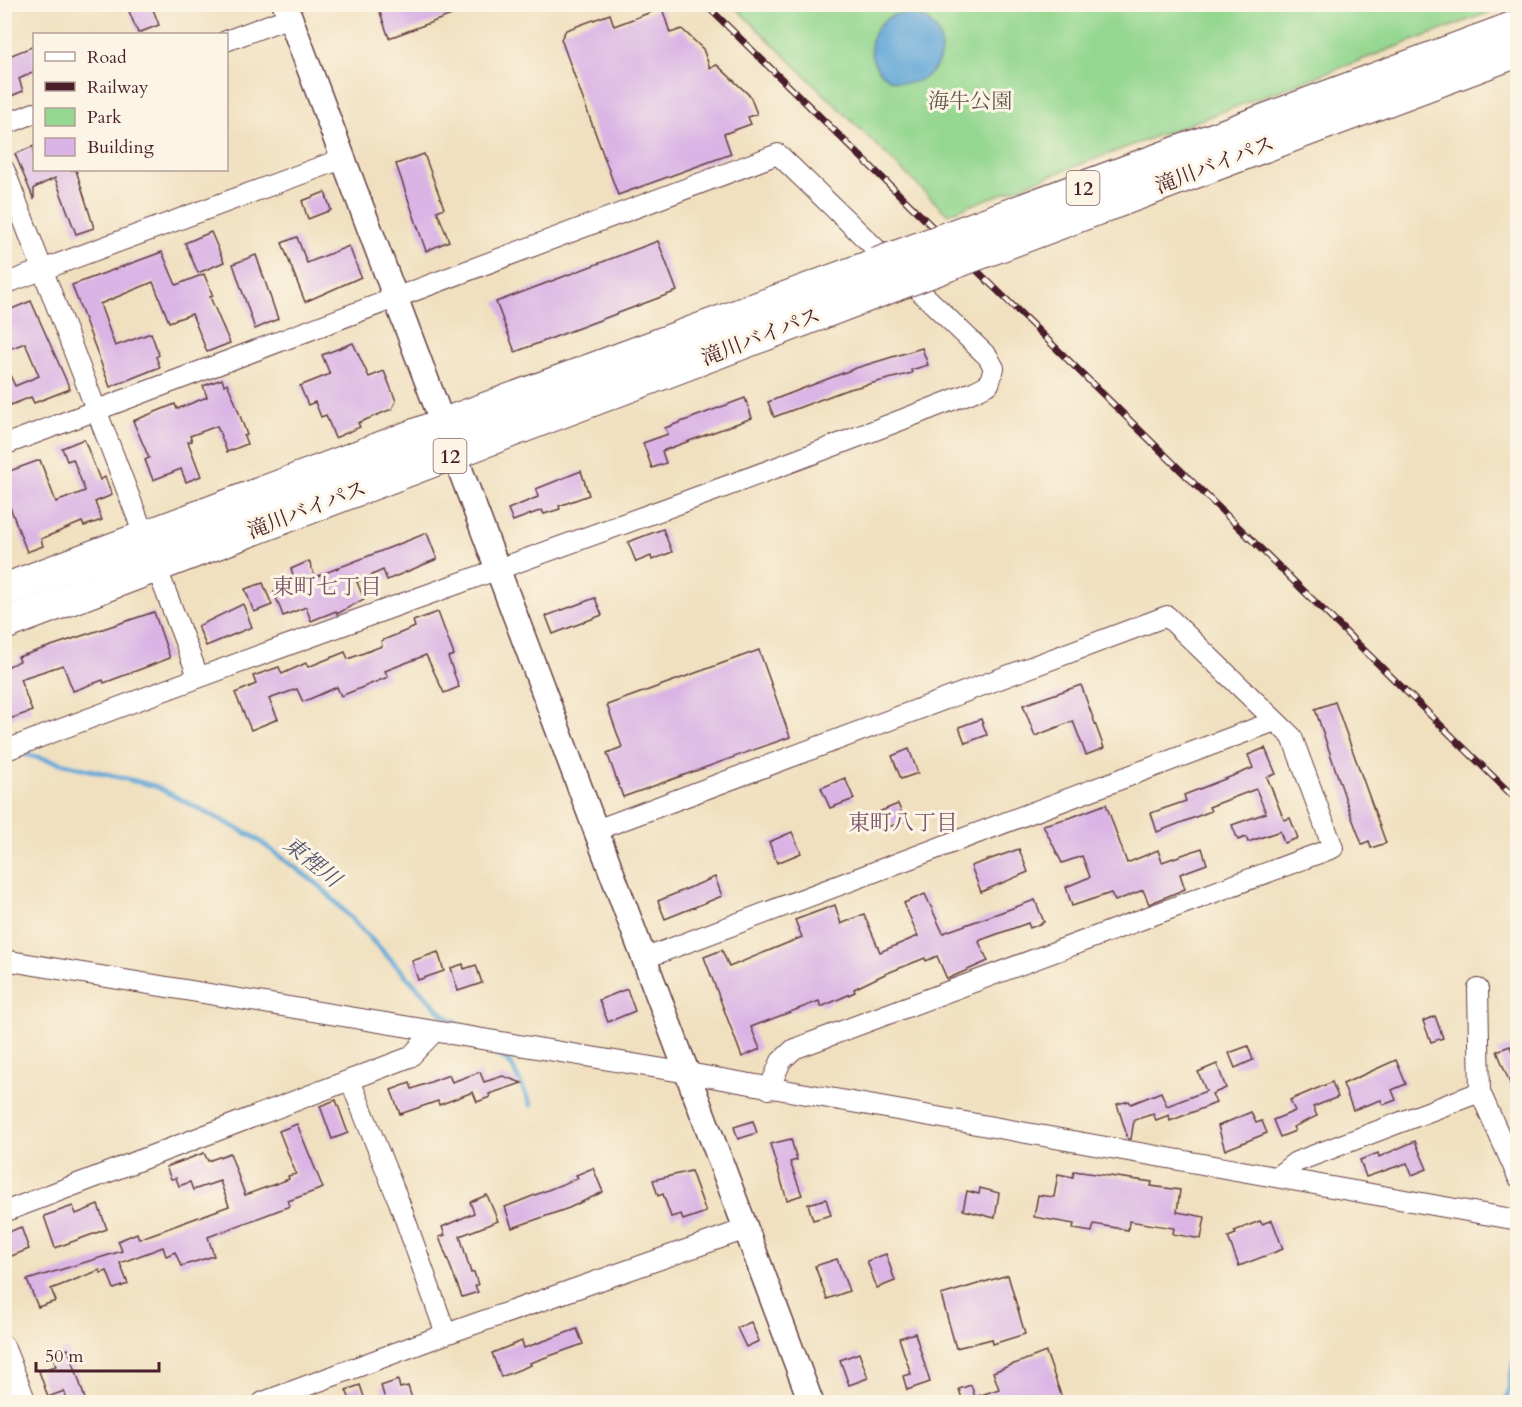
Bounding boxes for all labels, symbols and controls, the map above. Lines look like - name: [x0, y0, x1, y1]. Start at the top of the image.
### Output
- legend: [33, 33, 228, 171]
- text: Road: [87, 45, 127, 70]
- text: Railway: [87, 75, 149, 100]
- park label: 海牛公園: [928, 87, 1012, 116]
- text: Park: [87, 105, 122, 130]
- street label: 滝川バイパス: [1151, 129, 1279, 201]
- text: Building: [87, 135, 155, 160]
- road number: 12: [1066, 171, 1100, 205]
- street label: 滝川バイパス: [697, 301, 825, 373]
- road number: 12: [434, 439, 466, 473]
- street label: 滝川バイパス: [243, 474, 371, 546]
- district label: 東町七丁目: [272, 572, 382, 602]
- district label: 東町八丁目: [848, 808, 958, 838]
- water label: 東裡川: [277, 830, 349, 896]
- scale bar: [36, 1335, 159, 1373]
- text: 50 m: [45, 1344, 84, 1369]

